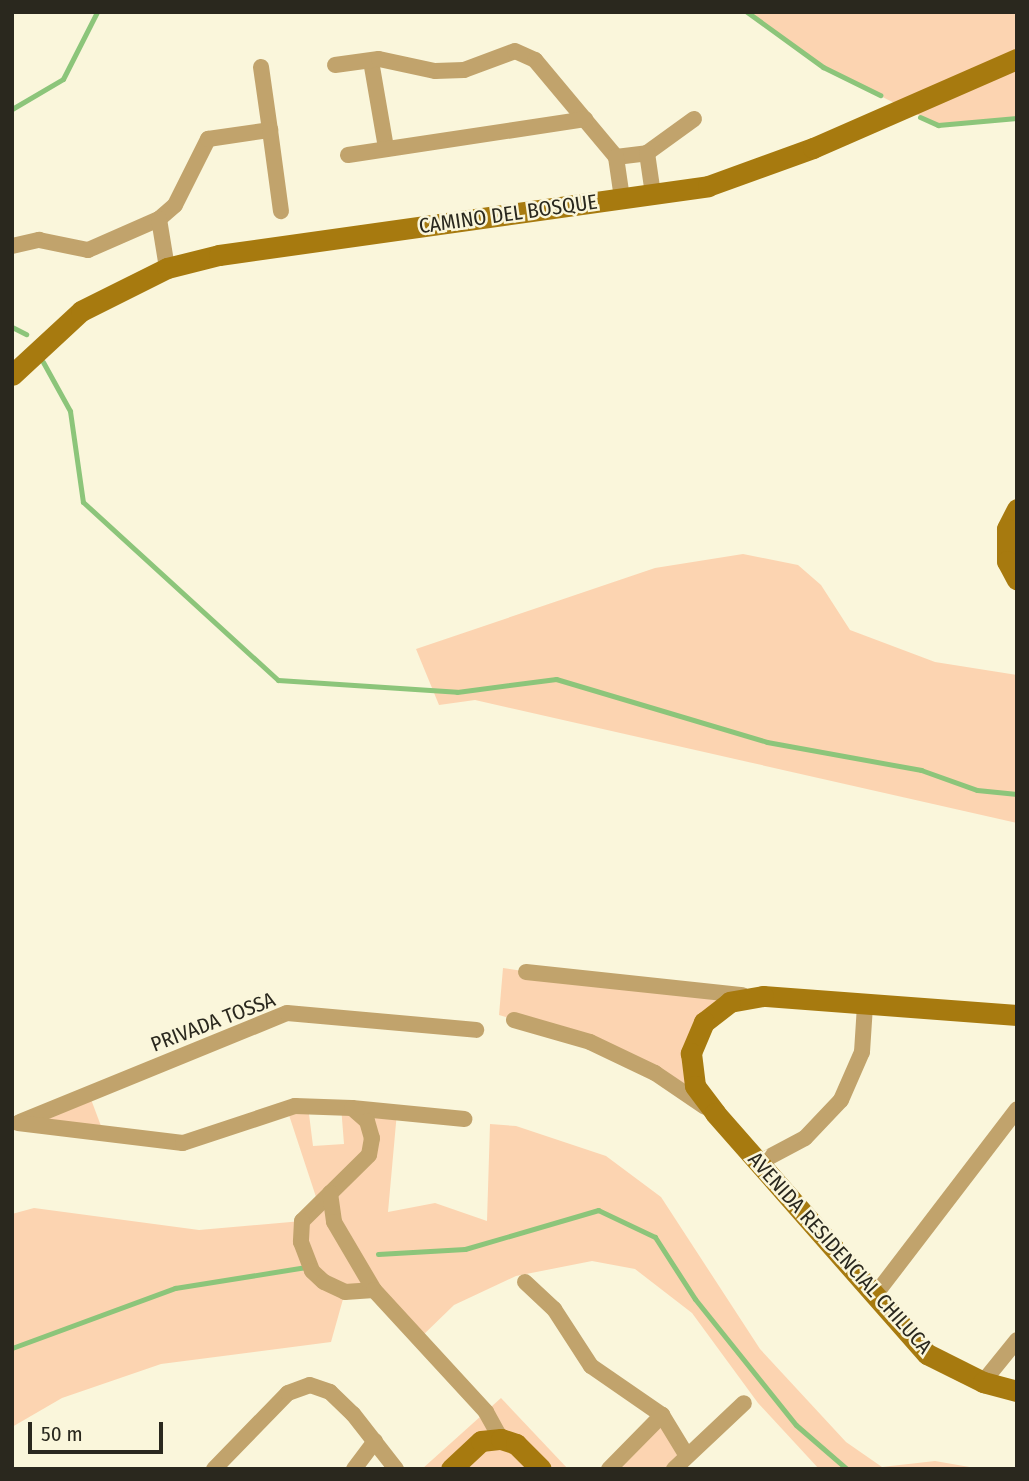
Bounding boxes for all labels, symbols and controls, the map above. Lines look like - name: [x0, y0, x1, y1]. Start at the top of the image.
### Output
- street label: CAMINO DEL BOSQUE: [417, 189, 599, 239]
- street label: PRIVADA TOSSA: [147, 987, 279, 1057]
- street label: AVENIDA RESIDENCIAL CHILUCA: [743, 1147, 937, 1359]
- scale bar: [32, 1408, 166, 1452]
- text: 50 m: [41, 1421, 83, 1447]

